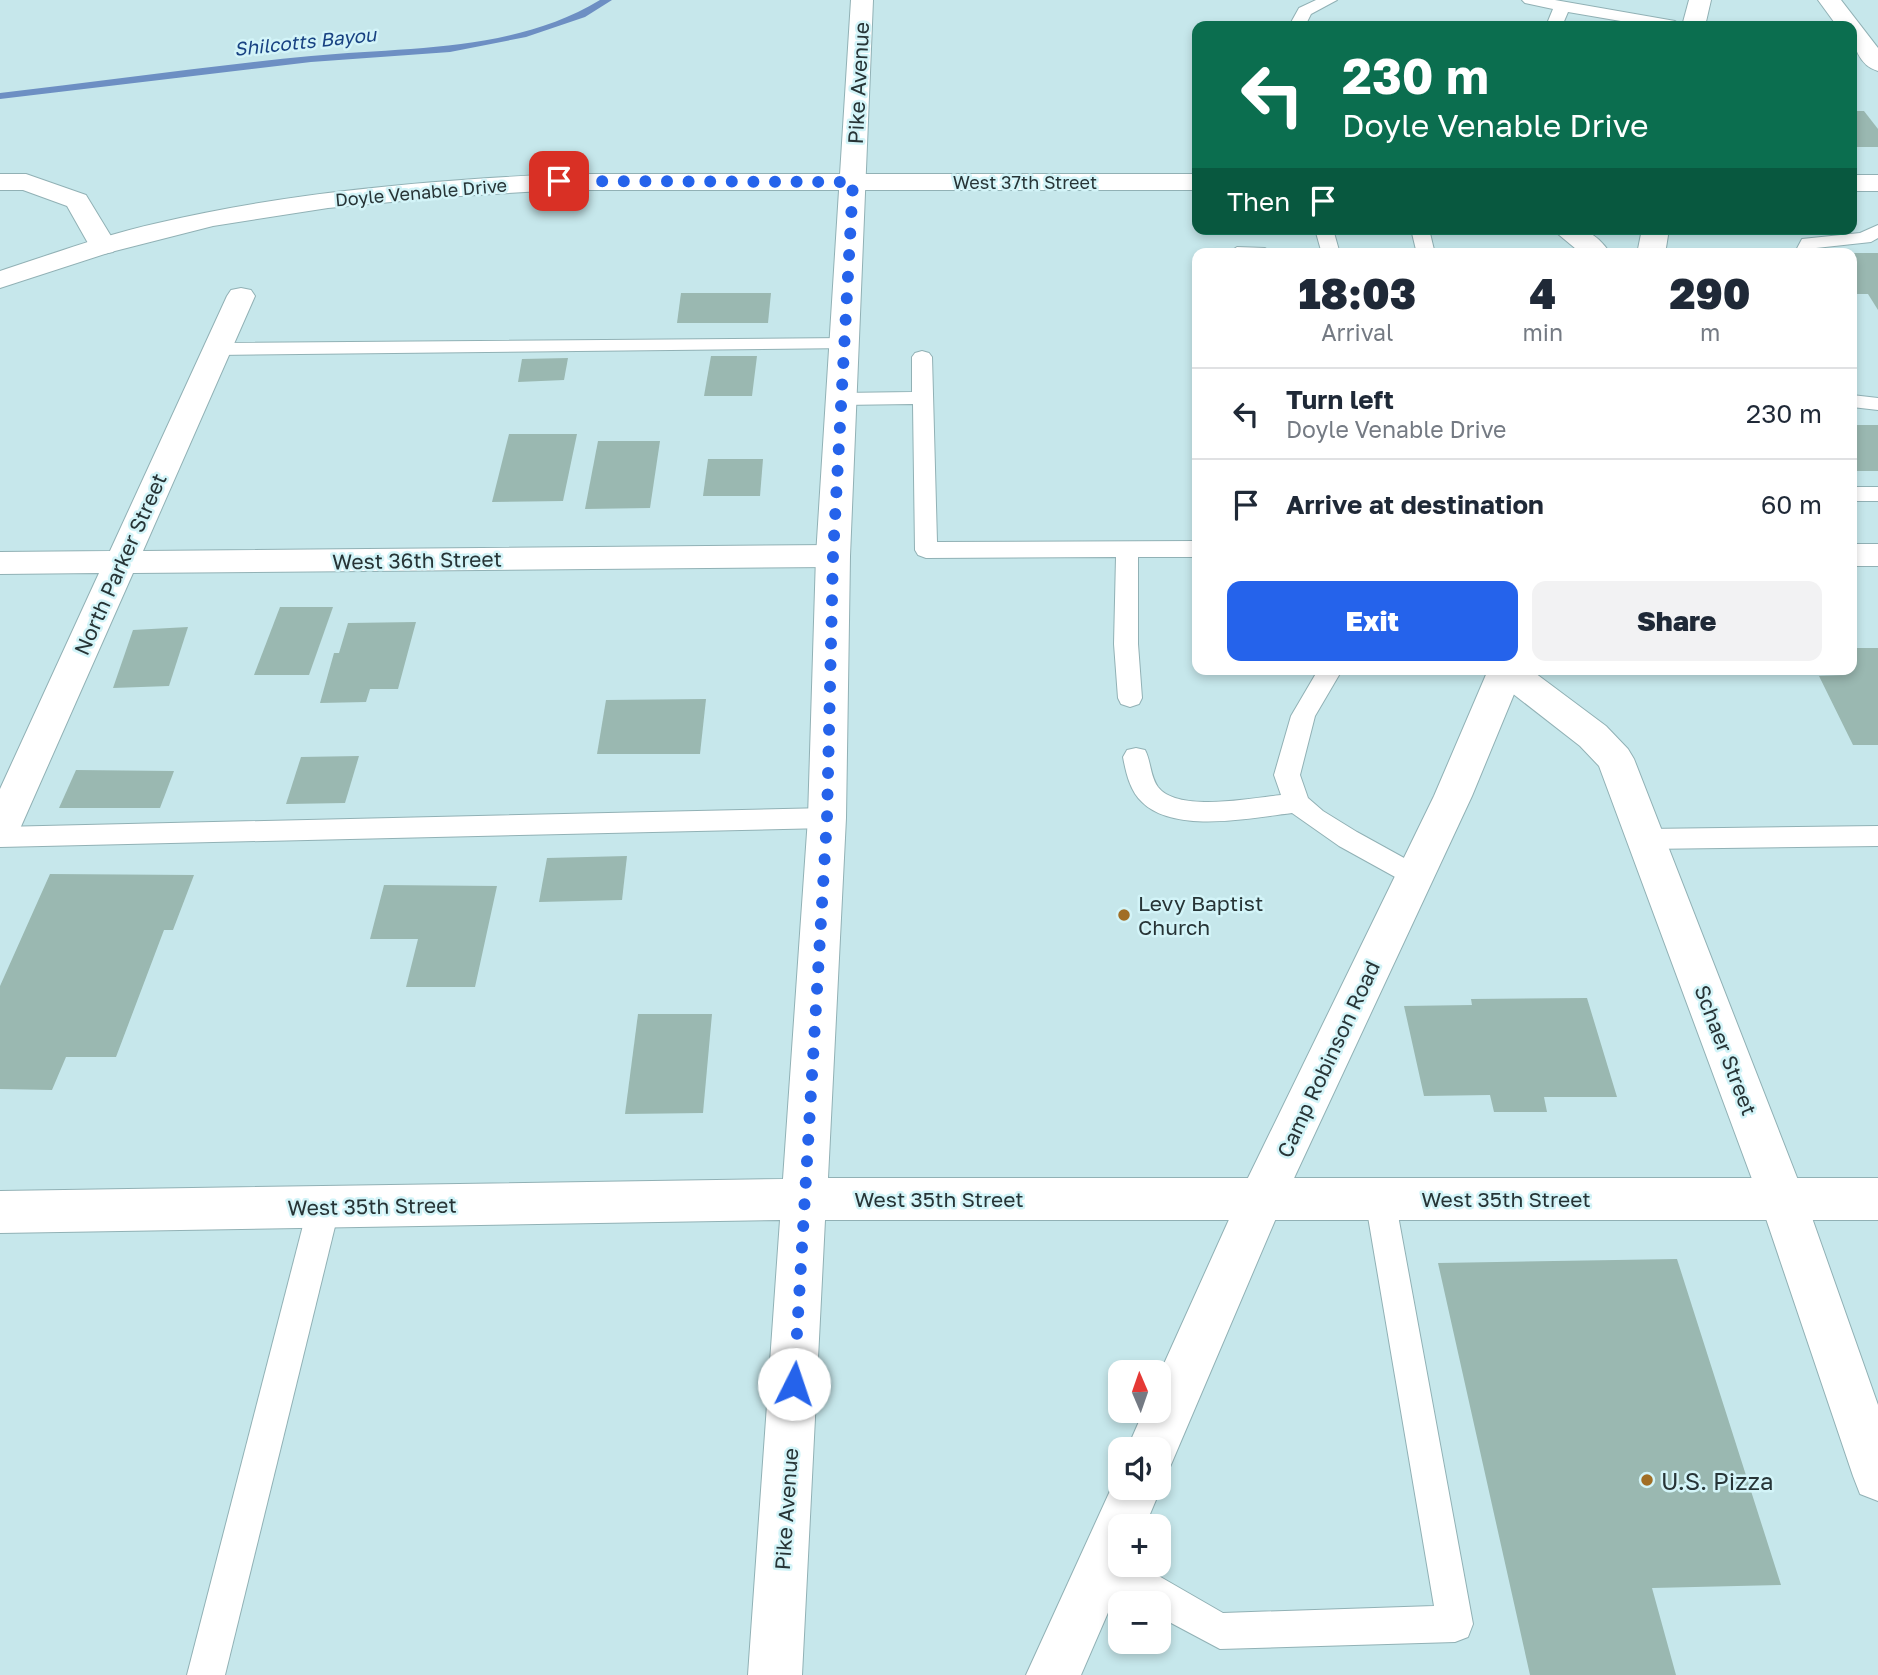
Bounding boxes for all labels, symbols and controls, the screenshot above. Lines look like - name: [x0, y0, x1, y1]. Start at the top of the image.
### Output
- street label: Pike Avenue: [842, 21, 874, 145]
- water label: Shilcotts Bayou: [233, 22, 379, 60]
- text: 230 m: [1342, 46, 1489, 105]
- icon: left: [1227, 49, 1318, 140]
- text: Doyle Venable Drive: [1342, 106, 1649, 144]
- pin: [529, 151, 589, 211]
- icon: arrive: [540, 162, 578, 200]
- street label: West 37th Street: [953, 171, 1097, 193]
- street label: Doyle Venable Drive: [334, 174, 508, 210]
- icon: arrive: [1304, 182, 1342, 220]
- text: Then: [1227, 186, 1290, 217]
- text: 18:03: [1298, 268, 1416, 318]
- text: 4: [1529, 268, 1556, 318]
- text: 290: [1670, 268, 1751, 318]
- text: Arrival: [1321, 318, 1393, 346]
- text: min: [1522, 318, 1563, 346]
- text: m: [1700, 318, 1720, 346]
- text: Turn left: [1286, 384, 1394, 415]
- icon: left: [1227, 395, 1265, 433]
- text: 230 m: [1746, 398, 1822, 429]
- text: Doyle Venable Drive: [1286, 415, 1506, 443]
- street label: North Parker Street: [68, 469, 172, 659]
- icon: arrive: [1227, 486, 1265, 524]
- text: Arrive at destination: [1286, 489, 1544, 520]
- text: 60 m: [1761, 489, 1822, 520]
- street label: West 36th Street: [332, 546, 502, 574]
- button: Exit: [1227, 581, 1518, 661]
- button: Share: [1532, 581, 1822, 661]
- place label: Levy Baptist Church: [1138, 890, 1263, 940]
- marker: Levy Baptist Church: [1116, 907, 1132, 923]
- street label: Camp Robinson Road: [1271, 956, 1385, 1162]
- street label: Schaer Street: [1689, 981, 1763, 1119]
- street label: West 35th Street: [854, 1186, 1024, 1212]
- street label: West 35th Street: [1421, 1186, 1591, 1212]
- street label: West 35th Street: [287, 1192, 457, 1220]
- position arrow: [757, 1347, 831, 1421]
- north arrow: [1108, 1360, 1171, 1423]
- map controls: [1108, 1360, 1171, 1654]
- button: sound: [1108, 1437, 1171, 1500]
- street label: Pike Avenue: [769, 1447, 803, 1571]
- place label: U.S. Pizza: [1661, 1466, 1774, 1495]
- marker: U.S. Pizza: [1639, 1472, 1655, 1488]
- button: +: [1108, 1514, 1171, 1577]
- button: −: [1108, 1591, 1171, 1654]

